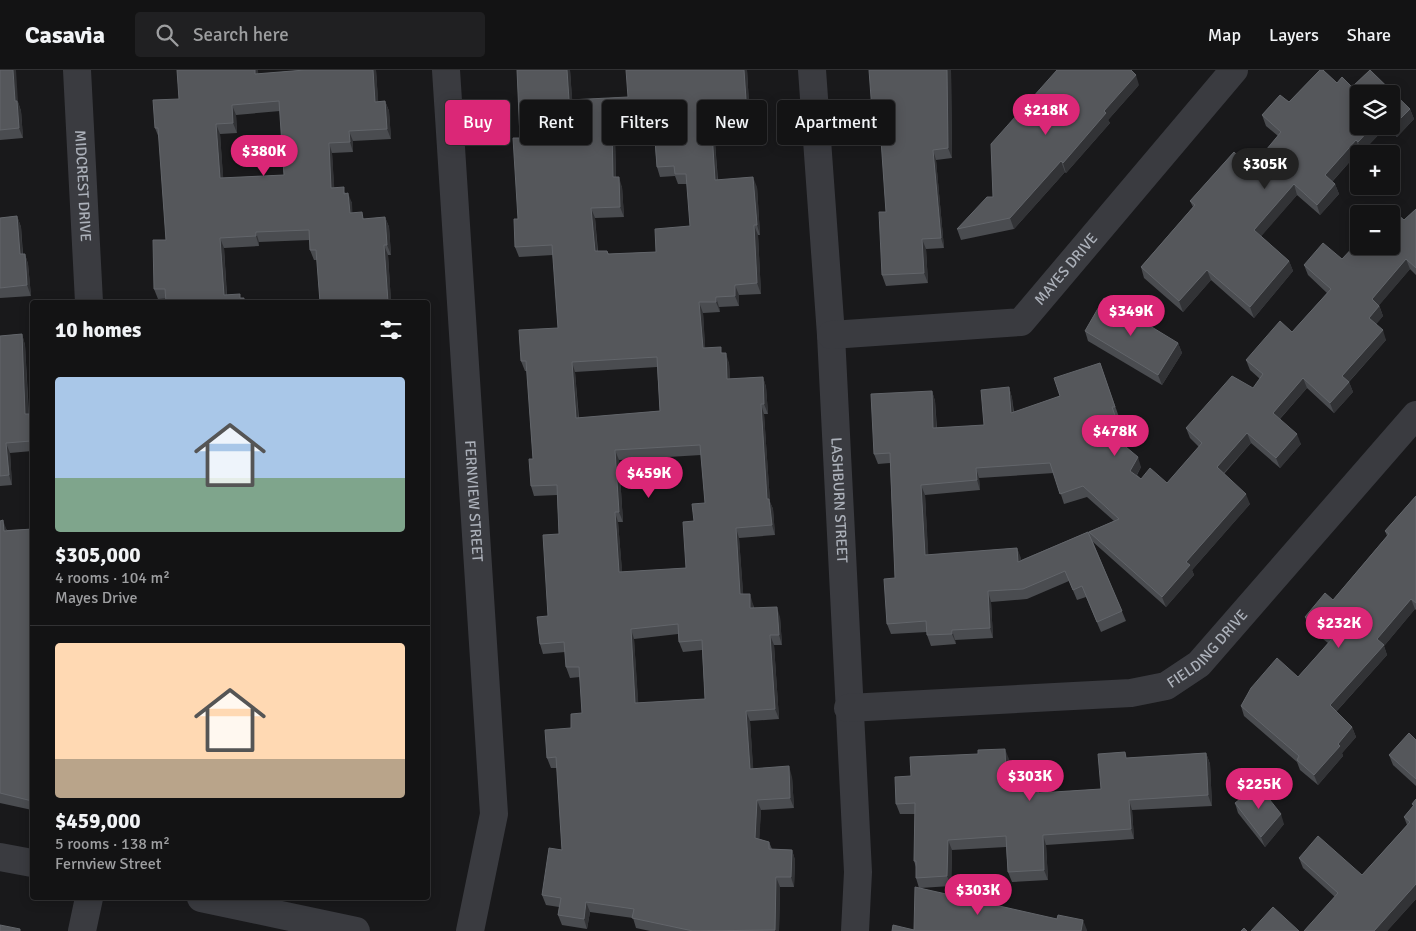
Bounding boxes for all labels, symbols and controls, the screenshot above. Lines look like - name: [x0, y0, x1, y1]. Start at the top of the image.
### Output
- search box: [135, 12, 485, 57]
- text: Casavia: [25, 20, 105, 50]
- icon: search: [153, 21, 181, 49]
- text: Search here: [193, 23, 289, 47]
- text: Map: [1208, 24, 1241, 46]
- text: Layers: [1269, 24, 1319, 46]
- text: Share: [1347, 24, 1391, 46]
- map controls: [1350, 85, 1400, 255]
- button: layers: [1350, 85, 1400, 135]
- pin: $218K: [1011, 93, 1081, 136]
- chip: Buy: [445, 100, 510, 145]
- chip: Rent: [520, 100, 592, 145]
- chip: Filters: [602, 100, 687, 145]
- chip: New: [697, 100, 767, 145]
- chip: Apartment: [777, 100, 895, 145]
- text: $218K: [1024, 100, 1068, 120]
- street label: MIDCREST DRIVE: [71, 130, 95, 242]
- pin: $380K: [229, 134, 299, 177]
- text: $380K: [242, 141, 286, 161]
- button: +: [1350, 145, 1400, 195]
- pin: $305K: [1230, 148, 1300, 190]
- text: $305K: [1243, 154, 1287, 174]
- button: −: [1350, 205, 1400, 255]
- street label: MAYES DRIVE: [1030, 229, 1101, 308]
- pin: $349K: [1096, 294, 1166, 337]
- text: $349K: [1109, 301, 1153, 321]
- icon: filters: [377, 316, 405, 344]
- text: 10 homes: [55, 317, 141, 343]
- icon: home: [185, 410, 275, 500]
- pin: $478K: [1080, 414, 1150, 457]
- text: $478K: [1093, 421, 1137, 441]
- street label: LASHBURN STREET: [827, 437, 851, 564]
- street label: FERNVIEW STREET: [461, 440, 487, 563]
- pin: $459K: [614, 456, 684, 499]
- text: $459K: [627, 463, 671, 483]
- text: $305,000: [55, 542, 141, 568]
- text: 4 rooms · 104 m²: [55, 568, 170, 588]
- text: Mayes Drive: [55, 588, 137, 608]
- street label: FIELDING DRIVE: [1163, 606, 1251, 692]
- pin: $232K: [1304, 606, 1374, 649]
- text: $232K: [1317, 613, 1361, 633]
- icon: home: [185, 675, 275, 765]
- pin: $303K: [995, 760, 1065, 802]
- text: $303K: [1008, 766, 1052, 786]
- pin: $225K: [1224, 768, 1294, 810]
- text: $225K: [1237, 774, 1281, 794]
- text: $459,000: [55, 808, 141, 834]
- text: 5 rooms · 138 m²: [55, 834, 170, 854]
- text: Fernview Street: [55, 854, 161, 874]
- pin: $303K: [943, 874, 1013, 916]
- text: $303K: [956, 880, 1000, 900]

